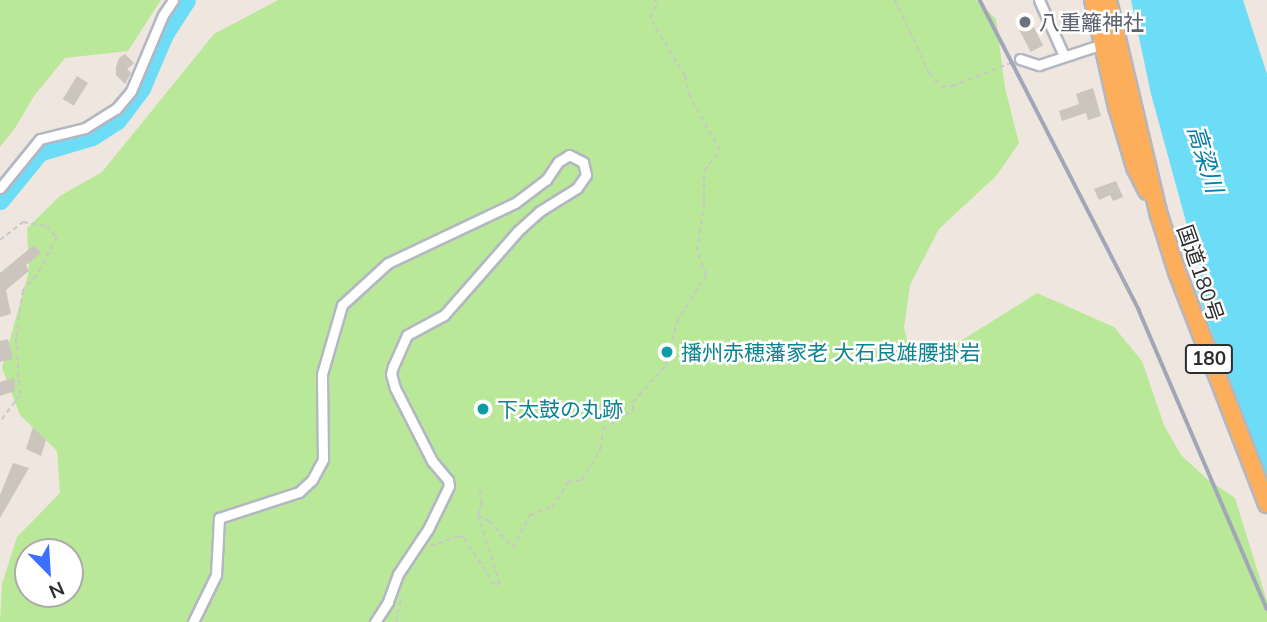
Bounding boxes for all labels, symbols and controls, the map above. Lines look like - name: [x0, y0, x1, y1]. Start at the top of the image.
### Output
- place label: 八重籬神社: [1039, 9, 1144, 35]
- marker: 八重籬神社: [1017, 14, 1033, 30]
- water label: 高梁川: [1182, 122, 1228, 196]
- street label: 国道180号: [1173, 221, 1229, 325]
- place label: 播州赤穂藩家老 大石良雄腰掛岩: [681, 339, 980, 365]
- marker: 播州赤穂藩家老 大石良雄腰掛岩: [659, 344, 675, 360]
- road number: 180: [1184, 344, 1234, 374]
- place label: 下太鼓の丸跡: [497, 396, 623, 422]
- marker: 下太鼓の丸跡: [475, 401, 491, 417]
- north arrow: [14, 538, 84, 608]
- text: N: [45, 576, 68, 604]

